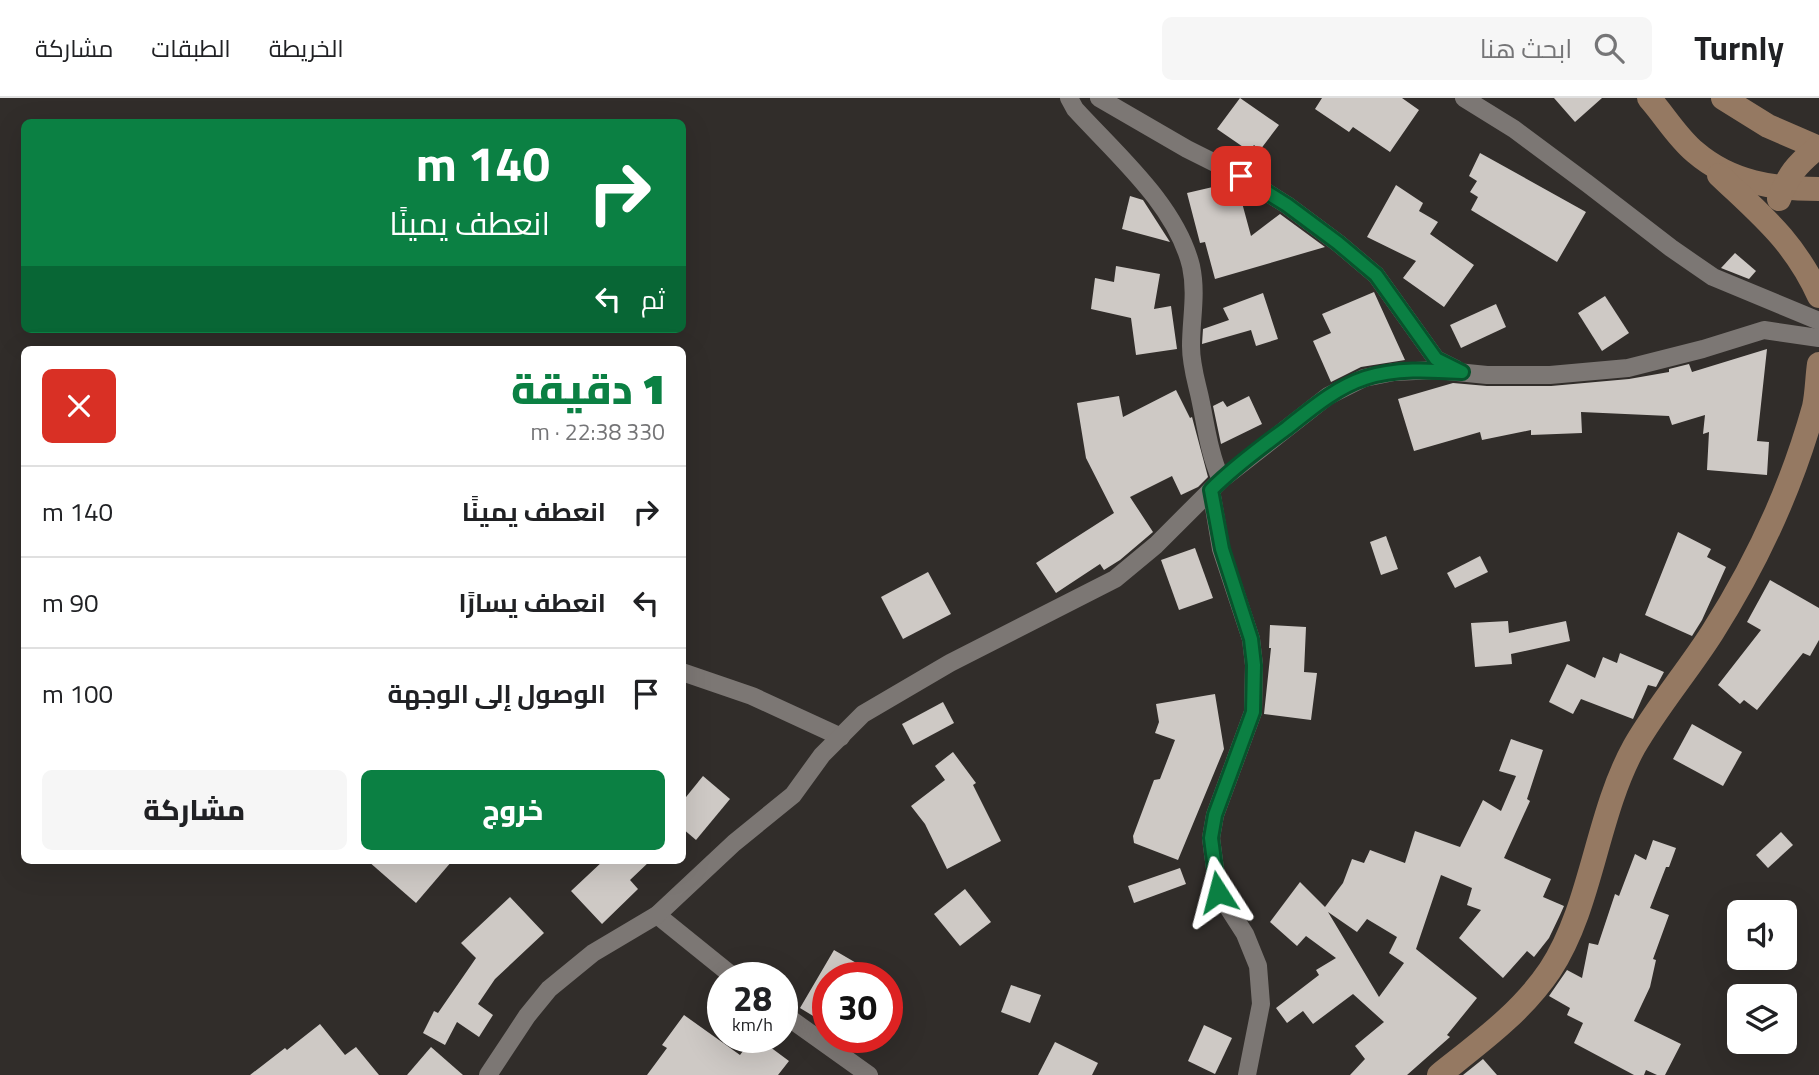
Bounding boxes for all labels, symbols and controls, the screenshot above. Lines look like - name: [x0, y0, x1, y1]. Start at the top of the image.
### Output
- search box: [1162, 17, 1652, 80]
- text: Turnly: [1694, 23, 1784, 73]
- text: ابحث هنا: [1480, 29, 1572, 68]
- icon: search: [1590, 29, 1628, 67]
- text: مشاركة: [35, 30, 113, 66]
- text: الطبقات: [151, 30, 231, 66]
- text: الخريطة: [269, 30, 344, 66]
- text: 140 m: [416, 125, 550, 200]
- pin: [1211, 146, 1271, 206]
- icon: right: [574, 147, 665, 238]
- icon: arrive: [1222, 157, 1260, 195]
- text: انعطف يمينًا: [389, 199, 550, 247]
- icon: left: [589, 280, 627, 318]
- text: ثم: [641, 280, 665, 319]
- text: 1 دقيقة: [511, 356, 665, 420]
- button: close: [42, 369, 116, 443]
- text: 330 m · 22:38: [530, 414, 665, 449]
- text: 140 m: [42, 492, 113, 531]
- text: انعطف يمينًا: [462, 492, 606, 531]
- icon: right: [627, 493, 665, 531]
- text: 90 m: [42, 583, 99, 622]
- text: انعطف يسارًا: [458, 583, 606, 622]
- icon: left: [627, 584, 665, 622]
- text: 100 m: [42, 674, 113, 713]
- text: الوصول إلى الوجهة: [387, 674, 606, 713]
- icon: arrive: [627, 675, 665, 713]
- button: مشاركة: [42, 770, 347, 850]
- button: خروج: [361, 770, 665, 850]
- position arrow: [1181, 855, 1255, 929]
- map controls: [1727, 900, 1797, 1054]
- button: sound: [1727, 900, 1797, 970]
- speed limit sign: 30: [812, 962, 903, 1053]
- text: 28: [733, 971, 772, 1025]
- button: layers: [1727, 984, 1797, 1054]
- text: km/h: [732, 1011, 773, 1038]

